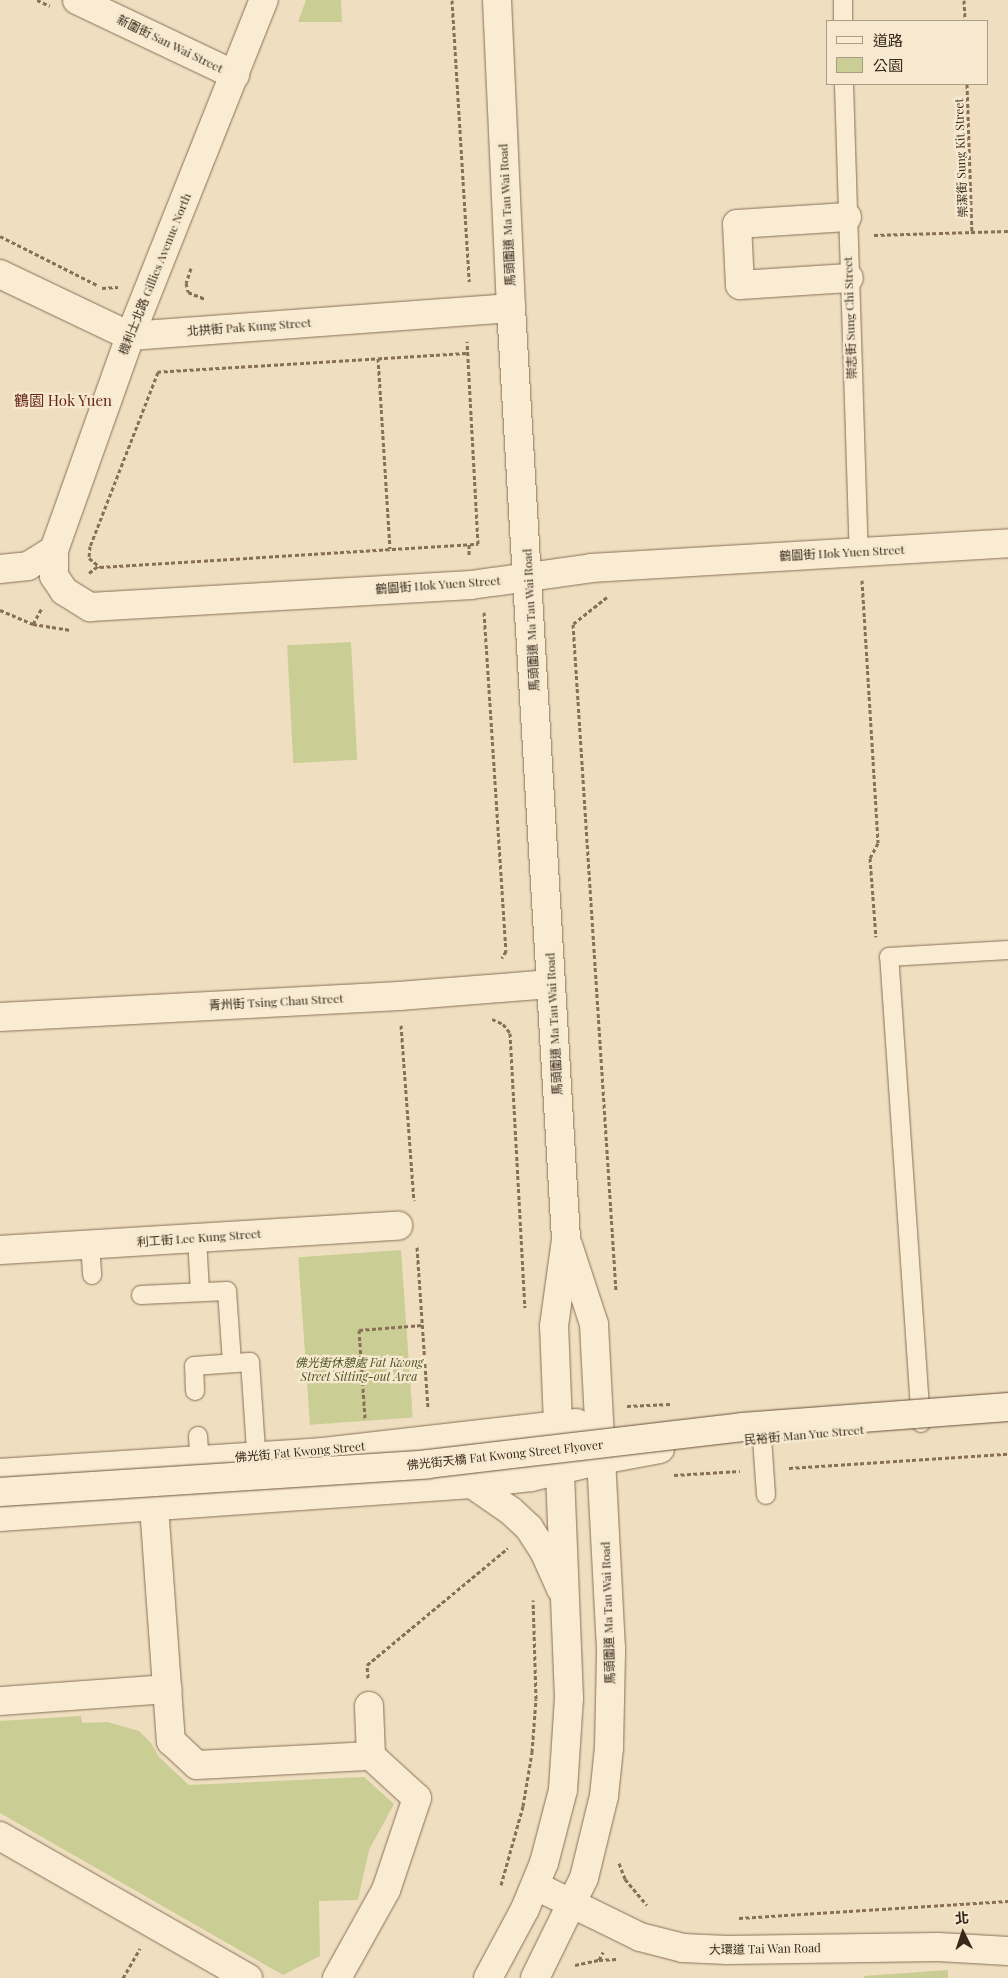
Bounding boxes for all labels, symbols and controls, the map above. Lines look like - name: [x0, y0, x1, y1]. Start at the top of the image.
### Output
- street label: 新圍街 San Wai Street: [114, 12, 226, 76]
- legend: [826, 20, 988, 85]
- text: 道路: [873, 30, 903, 50]
- text: 公園: [873, 55, 903, 75]
- street label: 崇潔街 Sung Kit Street: [952, 98, 970, 218]
- street label: 馬頭圍道 Ma Tau Wai Road: [496, 143, 518, 287]
- street label: 機利士北路 Gillies Avenue North: [116, 191, 194, 357]
- street label: 崇志街 Sung Chi Street: [841, 256, 859, 380]
- street label: 北拱街 Pak Kung Street: [186, 315, 312, 339]
- district label: 鶴園 Hok Yuen: [14, 392, 112, 410]
- street label: 鶴園街 Hok Yuen Street: [779, 543, 905, 563]
- street label: 馬頭圍道 Ma Tau Wai Road: [520, 548, 542, 692]
- street label: 鶴園街 Hok Yuen Street: [375, 573, 501, 597]
- street label: 馬頭圍道 Ma Tau Wai Road: [543, 952, 565, 1096]
- street label: 青州街 Tsing Chau Street: [208, 991, 344, 1013]
- street label: 利工街 Lee Kung Street: [136, 1226, 262, 1250]
- park label: 佛光街休憩處 Fat Kwong Street Sitting-out Area: [295, 1356, 423, 1384]
- street label: 民裕街 Man Yue Street: [743, 1423, 865, 1447]
- street label: 佛光街天橋 Fat Kwong Street Flyover: [406, 1438, 604, 1472]
- street label: 佛光街 Fat Kwong Street: [234, 1439, 366, 1465]
- street label: 馬頭圍道 Ma Tau Wai Road: [598, 1541, 618, 1685]
- north arrow: [938, 1908, 988, 1958]
- text: 北: [954, 1908, 970, 1928]
- street label: 大環道 Tai Wan Road: [709, 1941, 821, 1957]

